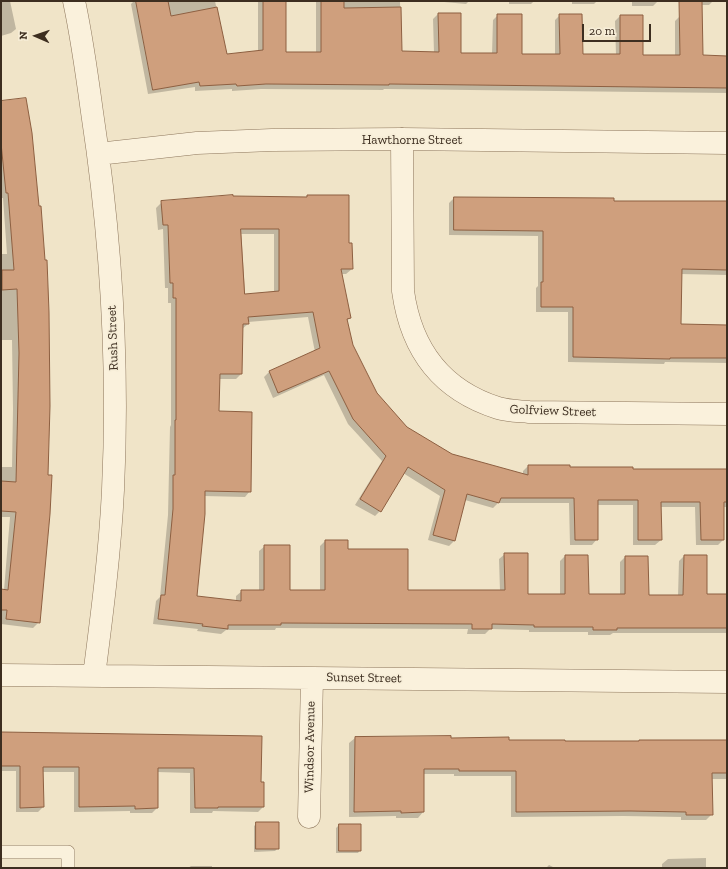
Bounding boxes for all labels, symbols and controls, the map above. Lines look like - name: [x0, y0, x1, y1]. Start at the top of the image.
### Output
- north arrow: [16, 16, 56, 56]
- scale bar: [584, 16, 653, 42]
- text: 20 m: [589, 24, 615, 38]
- text: N: [17, 31, 30, 40]
- street label: Hawthorne Street: [362, 132, 462, 148]
- street label: Rush Street: [104, 305, 122, 371]
- street label: Golfview Street: [509, 402, 597, 420]
- street label: Sunset Street: [326, 670, 402, 686]
- street label: Windsor Avenue: [301, 701, 319, 793]

